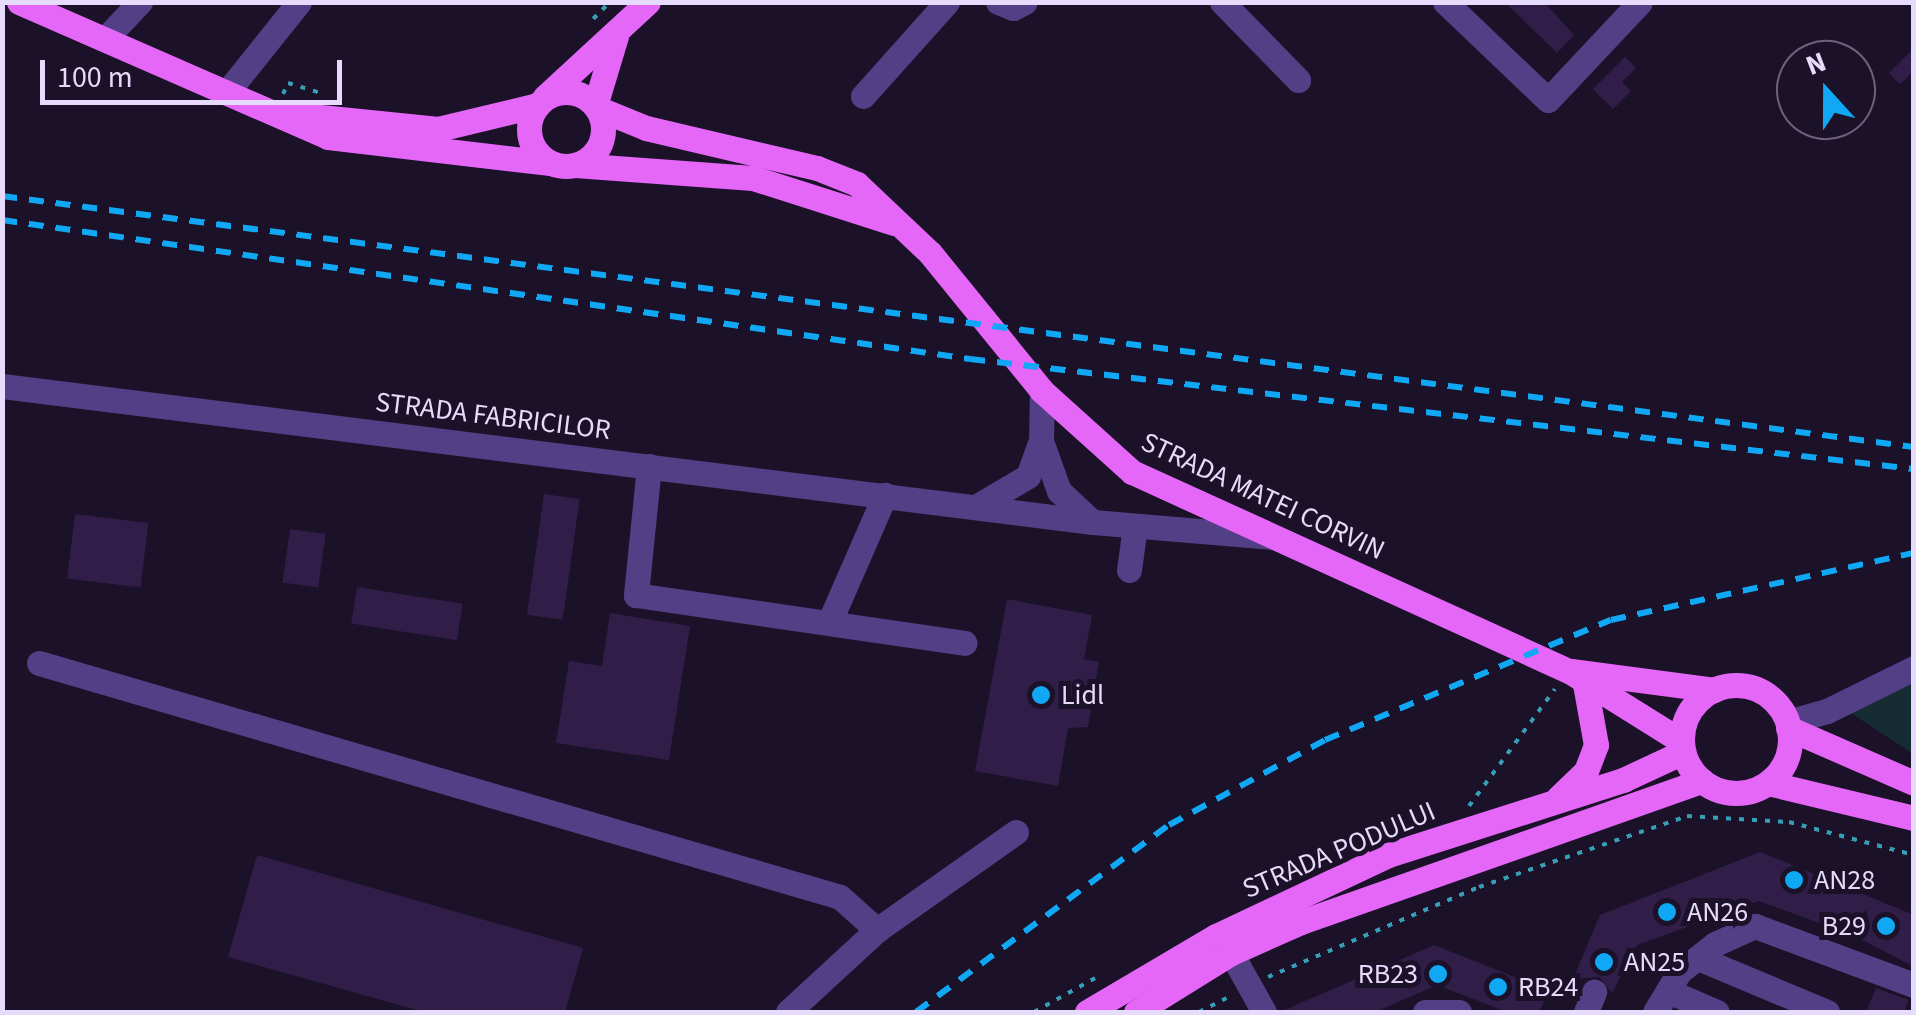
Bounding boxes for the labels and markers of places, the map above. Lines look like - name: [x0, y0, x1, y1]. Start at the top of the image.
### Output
- place label: Lidl: [1061, 678, 1104, 712]
- marker: Lidl: [1030, 684, 1052, 706]
- place label: AN28: [1814, 863, 1875, 897]
- marker: AN28: [1783, 869, 1805, 891]
- place label: AN26: [1687, 895, 1748, 929]
- marker: AN26: [1656, 901, 1678, 923]
- place label: B29: [1822, 909, 1866, 943]
- marker: B29: [1875, 915, 1897, 937]
- place label: AN25: [1624, 945, 1685, 979]
- marker: AN25: [1593, 951, 1615, 973]
- place label: RB23: [1358, 957, 1418, 991]
- marker: RB23: [1427, 963, 1449, 985]
- place label: RB24: [1518, 970, 1578, 1004]
- marker: RB24: [1487, 976, 1509, 998]

